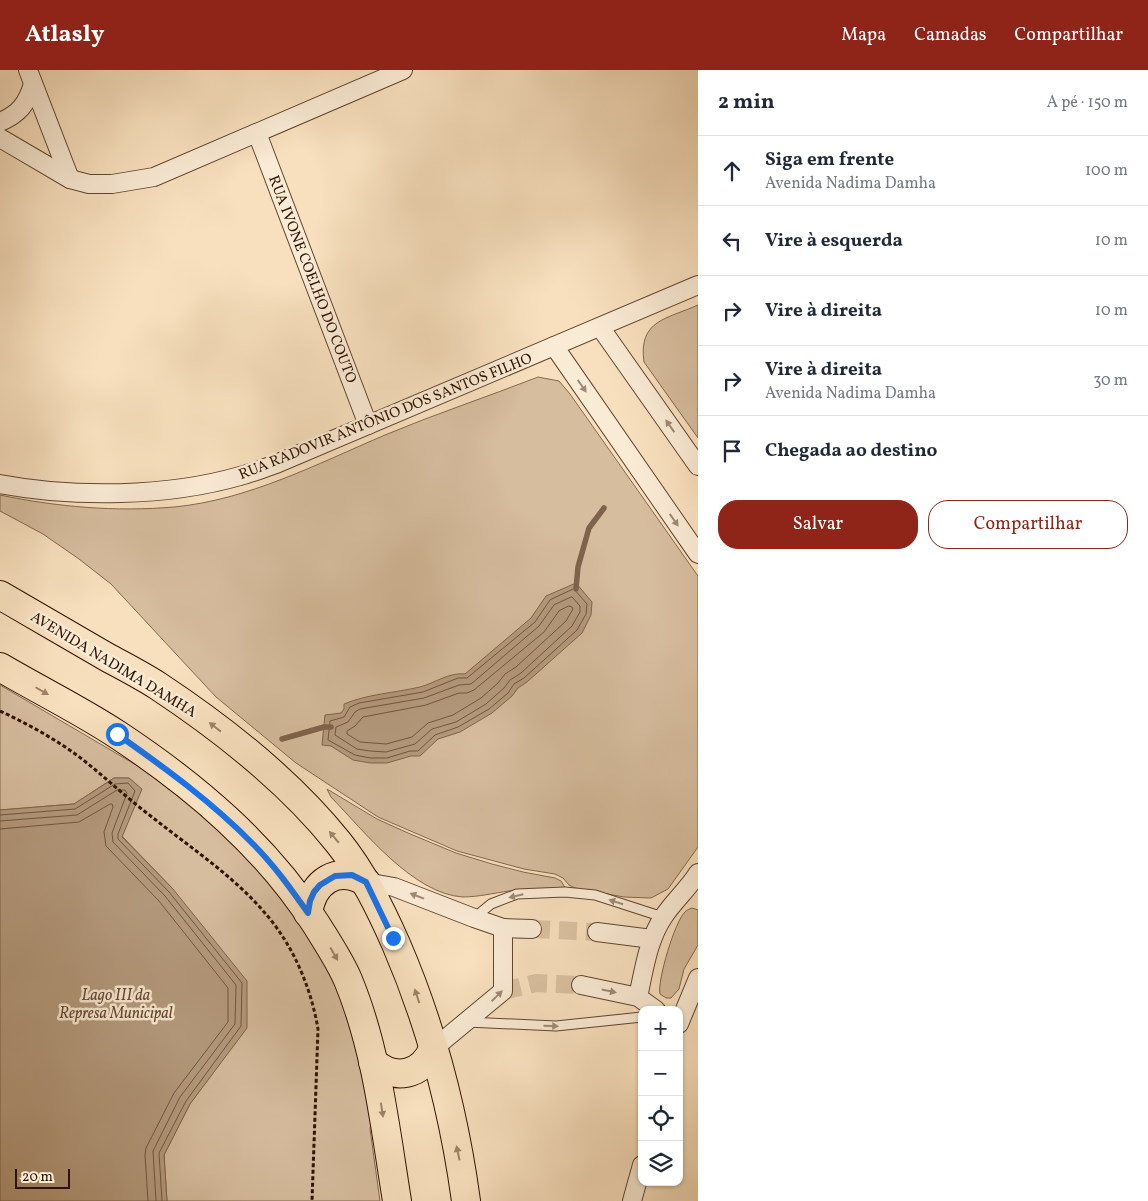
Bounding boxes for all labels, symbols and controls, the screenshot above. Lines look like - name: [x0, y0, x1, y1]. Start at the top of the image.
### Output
- text: Atlasly: [25, 18, 104, 52]
- text: Mapa: [841, 23, 886, 48]
- text: Camadas: [914, 23, 987, 48]
- text: Compartilhar: [1015, 23, 1123, 48]
- text: 2 min: [718, 88, 775, 117]
- text: A pé · 150 m: [1047, 92, 1128, 114]
- text: Siga em frente: [765, 147, 894, 173]
- icon: ahead: [718, 157, 746, 185]
- text: 100 m: [1085, 160, 1128, 182]
- street label: RUA IVONE COELHO DO COUTO: [262, 173, 361, 387]
- text: Avenida Nadima Damha: [765, 173, 936, 195]
- icon: left: [718, 227, 746, 255]
- text: Vire à esquerda: [765, 228, 903, 254]
- text: 10 m: [1095, 230, 1128, 252]
- icon: right: [718, 297, 746, 325]
- text: Vire à direita: [765, 298, 882, 324]
- text: 10 m: [1095, 300, 1128, 322]
- street label: RUA RADOVIR ANTÔNIO DOS SANTOS FILHO: [236, 349, 535, 486]
- text: Vire à direita: [765, 357, 882, 383]
- icon: right: [718, 367, 746, 395]
- text: 30 m: [1093, 370, 1128, 392]
- one-way arrow: [577, 379, 587, 393]
- text: Avenida Nadima Damha: [765, 383, 936, 405]
- one-way arrow: [665, 419, 675, 433]
- icon: arrive: [718, 437, 746, 465]
- text: Chegada ao destino: [765, 438, 937, 464]
- button: Salvar: [718, 500, 918, 549]
- button: Compartilhar: [928, 500, 1128, 549]
- one-way arrow: [669, 513, 679, 526]
- street label: AVENIDA NADIMA DAMHA: [26, 607, 201, 724]
- one-way arrow: [36, 687, 49, 696]
- one-way arrow: [209, 722, 222, 733]
- route start: [106, 723, 129, 746]
- one-way arrow: [329, 831, 340, 844]
- one-way arrow: [409, 892, 424, 900]
- one-way arrow: [509, 892, 524, 900]
- one-way arrow: [609, 898, 624, 905]
- route end: [382, 927, 405, 950]
- one-way arrow: [330, 947, 338, 962]
- water label: Lago III da Represa Municipal: [59, 985, 173, 1025]
- one-way arrow: [602, 987, 617, 995]
- one-way arrow: [412, 988, 420, 1003]
- one-way arrow: [491, 990, 503, 1002]
- map controls: [638, 1006, 683, 1186]
- button: +: [638, 1006, 683, 1051]
- one-way arrow: [543, 1022, 559, 1030]
- button: −: [638, 1051, 683, 1096]
- button: locate: [638, 1096, 683, 1141]
- one-way arrow: [379, 1102, 387, 1118]
- button: layers: [638, 1141, 683, 1186]
- one-way arrow: [453, 1145, 461, 1161]
- scale bar: [15, 1166, 70, 1189]
- text: 20 m: [22, 1168, 53, 1187]

